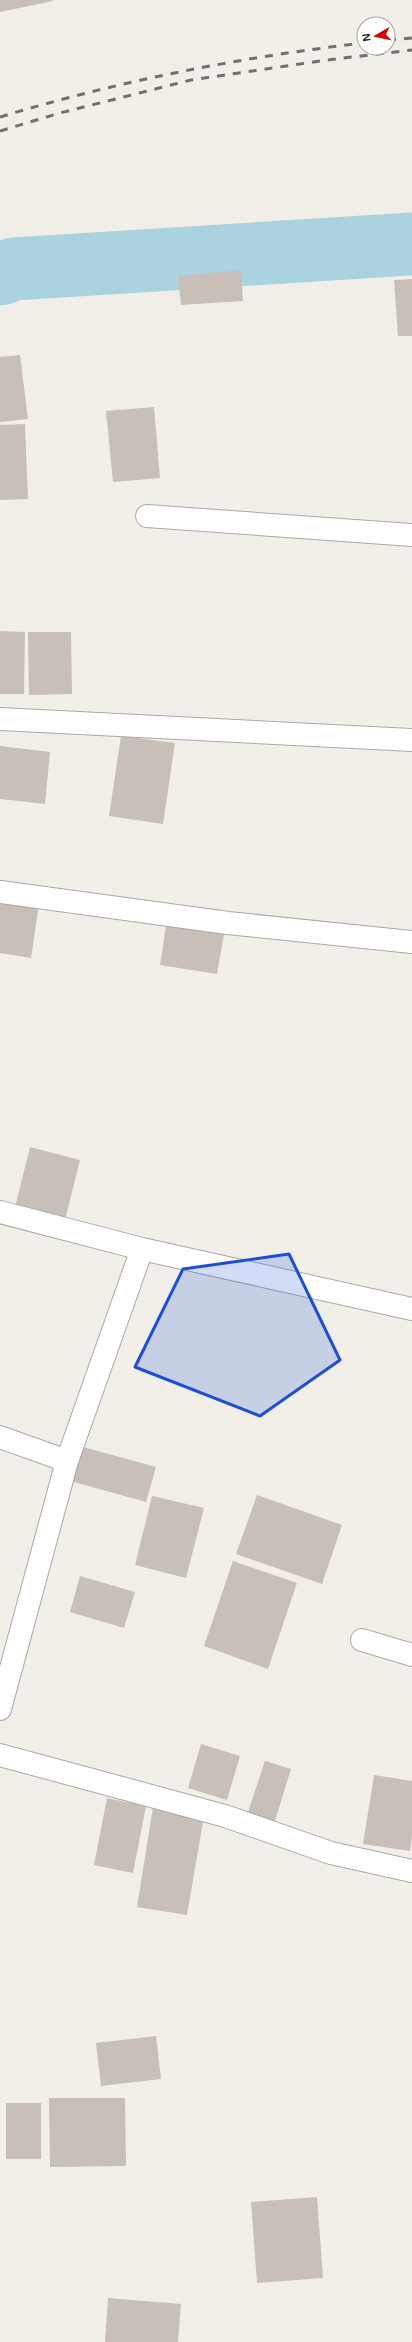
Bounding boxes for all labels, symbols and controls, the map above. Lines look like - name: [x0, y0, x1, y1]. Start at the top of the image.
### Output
- north arrow: [356, 16, 396, 56]
- text: N: [360, 33, 373, 42]

